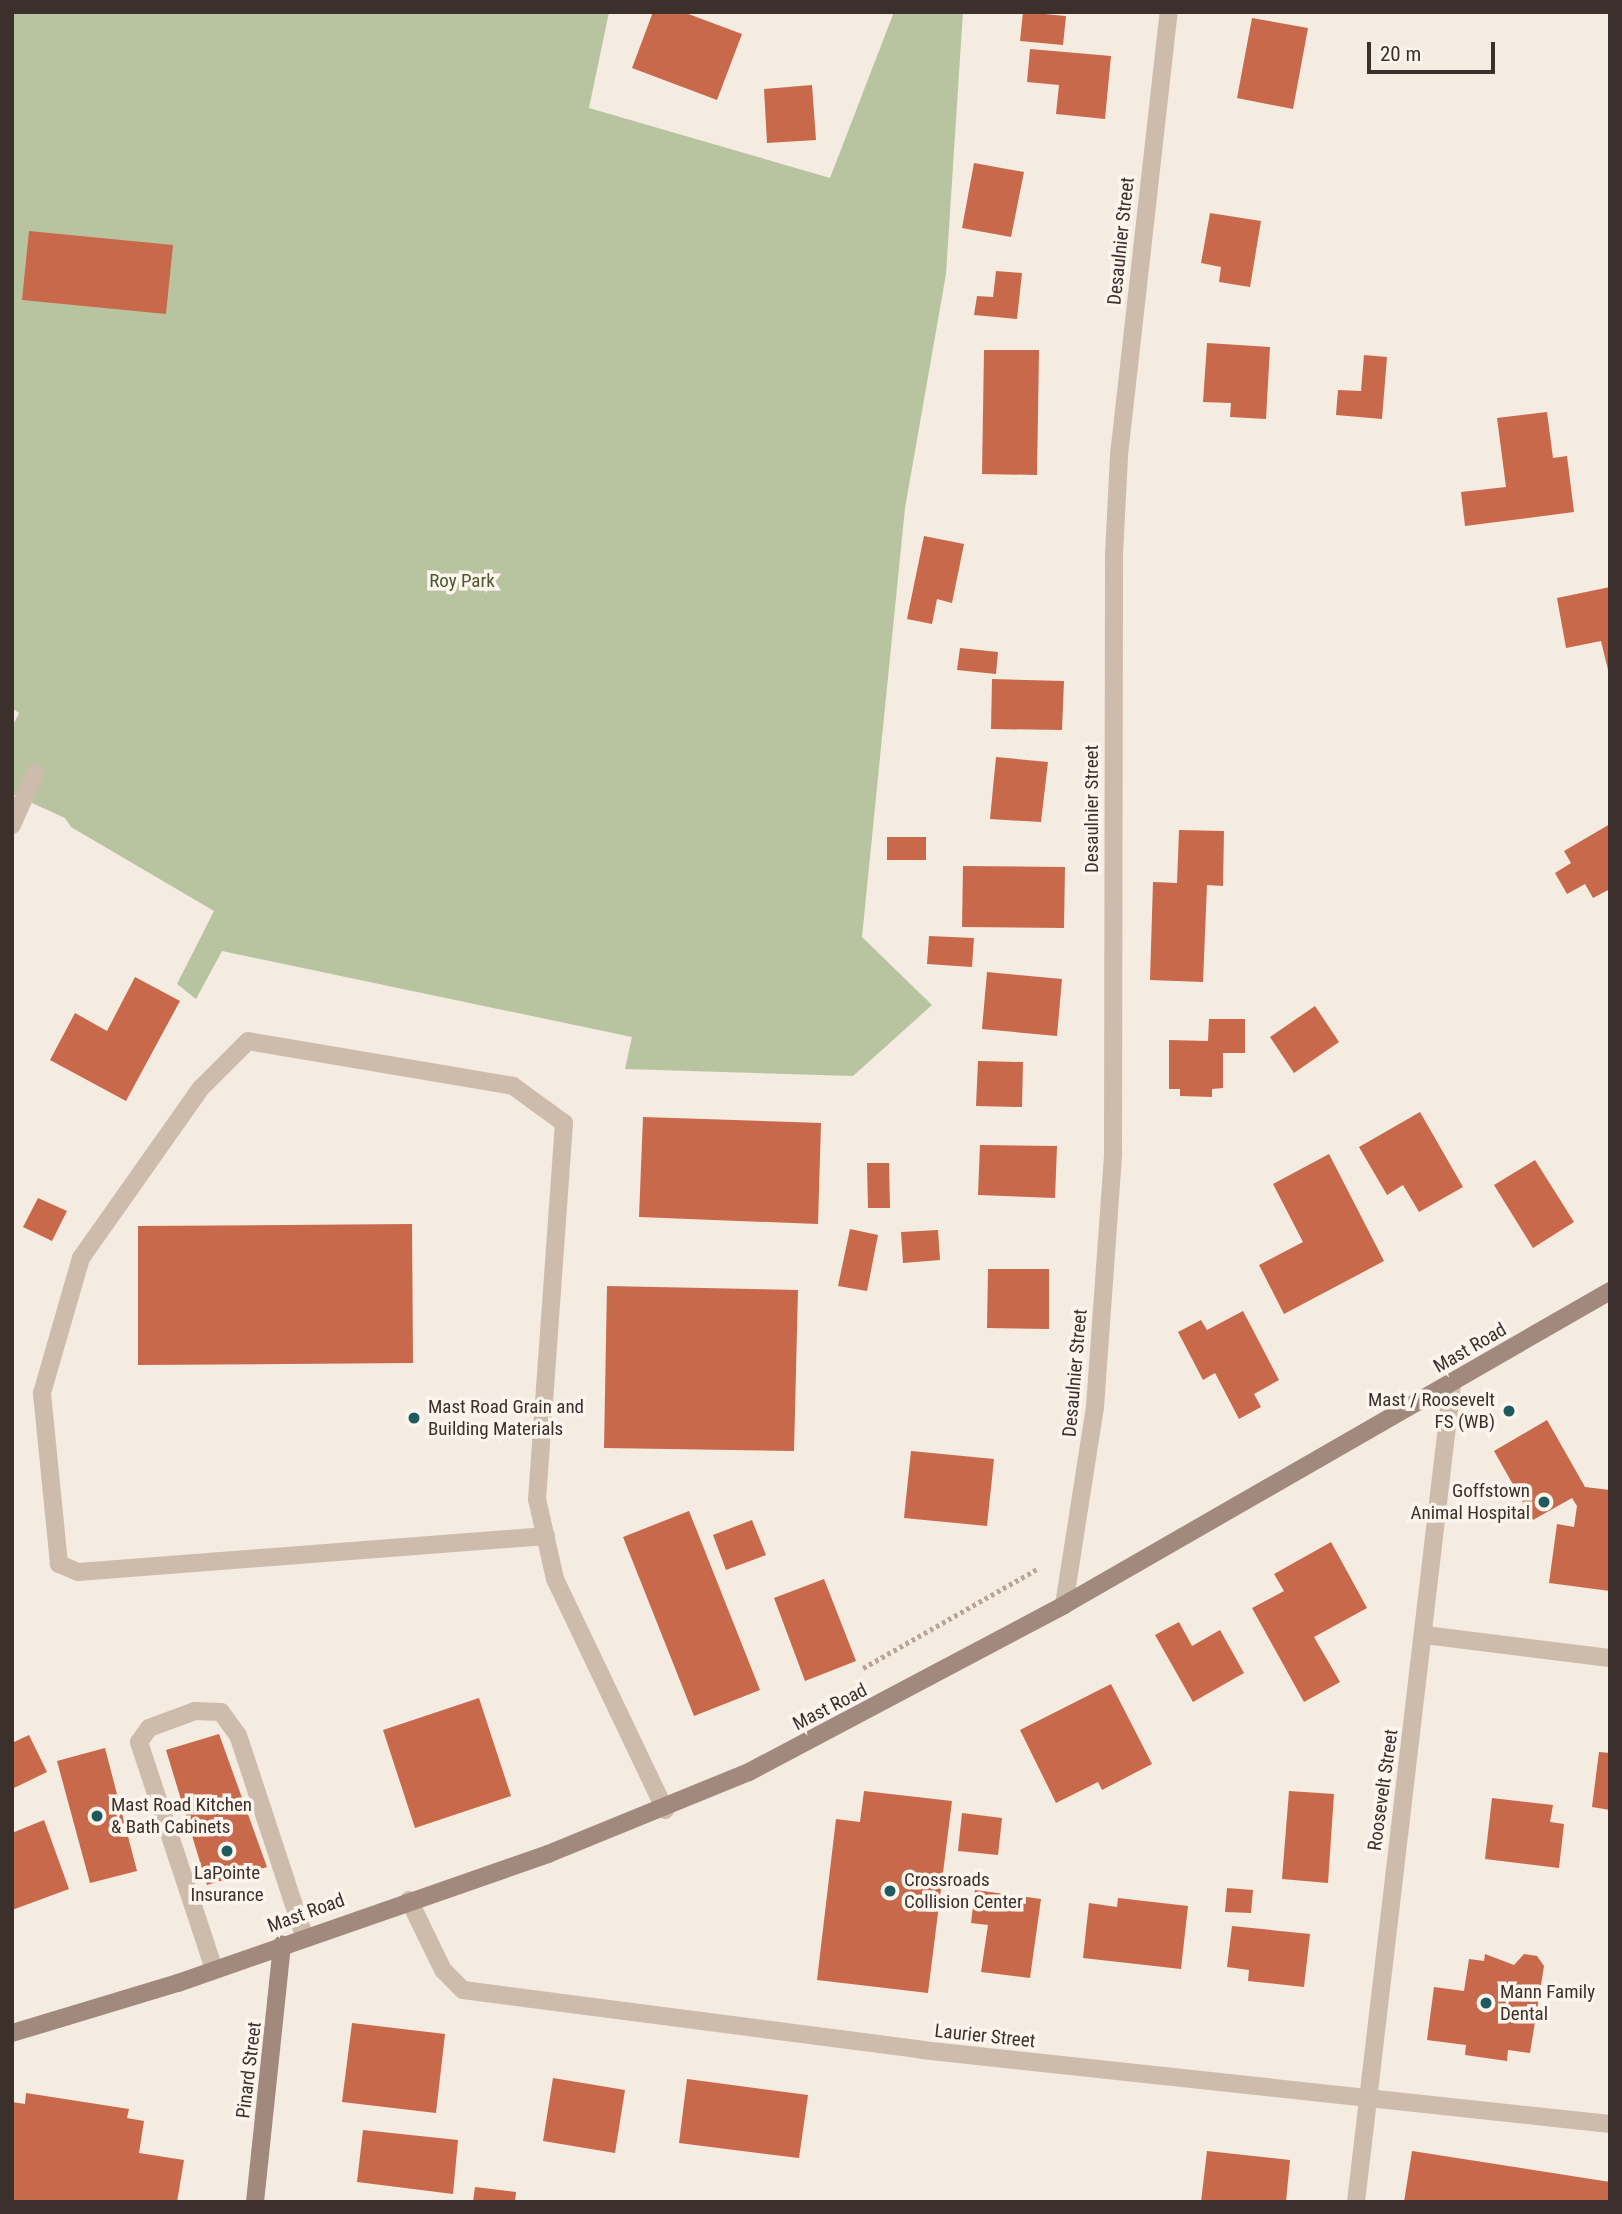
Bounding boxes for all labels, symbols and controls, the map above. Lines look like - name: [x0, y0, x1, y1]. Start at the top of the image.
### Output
- scale bar: [1370, 28, 1498, 72]
- text: 20 m: [1380, 42, 1421, 66]
- street label: Desaulnier Street: [1103, 176, 1139, 306]
- park label: Roy Park: [429, 570, 495, 592]
- street label: Desaulnier Street: [1081, 745, 1103, 873]
- street label: Desaulnier Street: [1058, 1308, 1092, 1438]
- street label: Mast Road: [1430, 1318, 1510, 1378]
- place label: Mast / Roosevelt FS (WB): [1368, 1389, 1495, 1433]
- place label: Mast Road Grain and Building Materials: [428, 1396, 584, 1440]
- marker: Mast / Roosevelt FS (WB): [1501, 1403, 1517, 1419]
- marker: Mast Road Grain and Building Materials: [406, 1410, 422, 1426]
- place label: Goffstown Animal Hospital: [1411, 1480, 1530, 1524]
- marker: Goffstown Animal Hospital: [1536, 1494, 1552, 1510]
- street label: Mast Road: [789, 1679, 871, 1735]
- street label: Roosevelt Street: [1363, 1728, 1403, 1852]
- place label: Mast Road Kitchen & Bath Cabinets: [111, 1794, 252, 1838]
- marker: Mast Road Kitchen & Bath Cabinets: [89, 1808, 105, 1824]
- marker: LaPointe Insurance: [219, 1843, 235, 1859]
- place label: LaPointe Insurance: [190, 1862, 264, 1906]
- place label: Crossroads Collision Center: [904, 1869, 1023, 1913]
- marker: Crossroads Collision Center: [882, 1883, 898, 1899]
- street label: Mast Road: [264, 1889, 348, 1937]
- place label: Mann Family Dental: [1500, 1981, 1595, 2025]
- marker: Mann Family Dental: [1478, 1995, 1494, 2011]
- street label: Laurier Street: [934, 2019, 1036, 2053]
- street label: Pinard Street: [232, 2020, 266, 2120]

